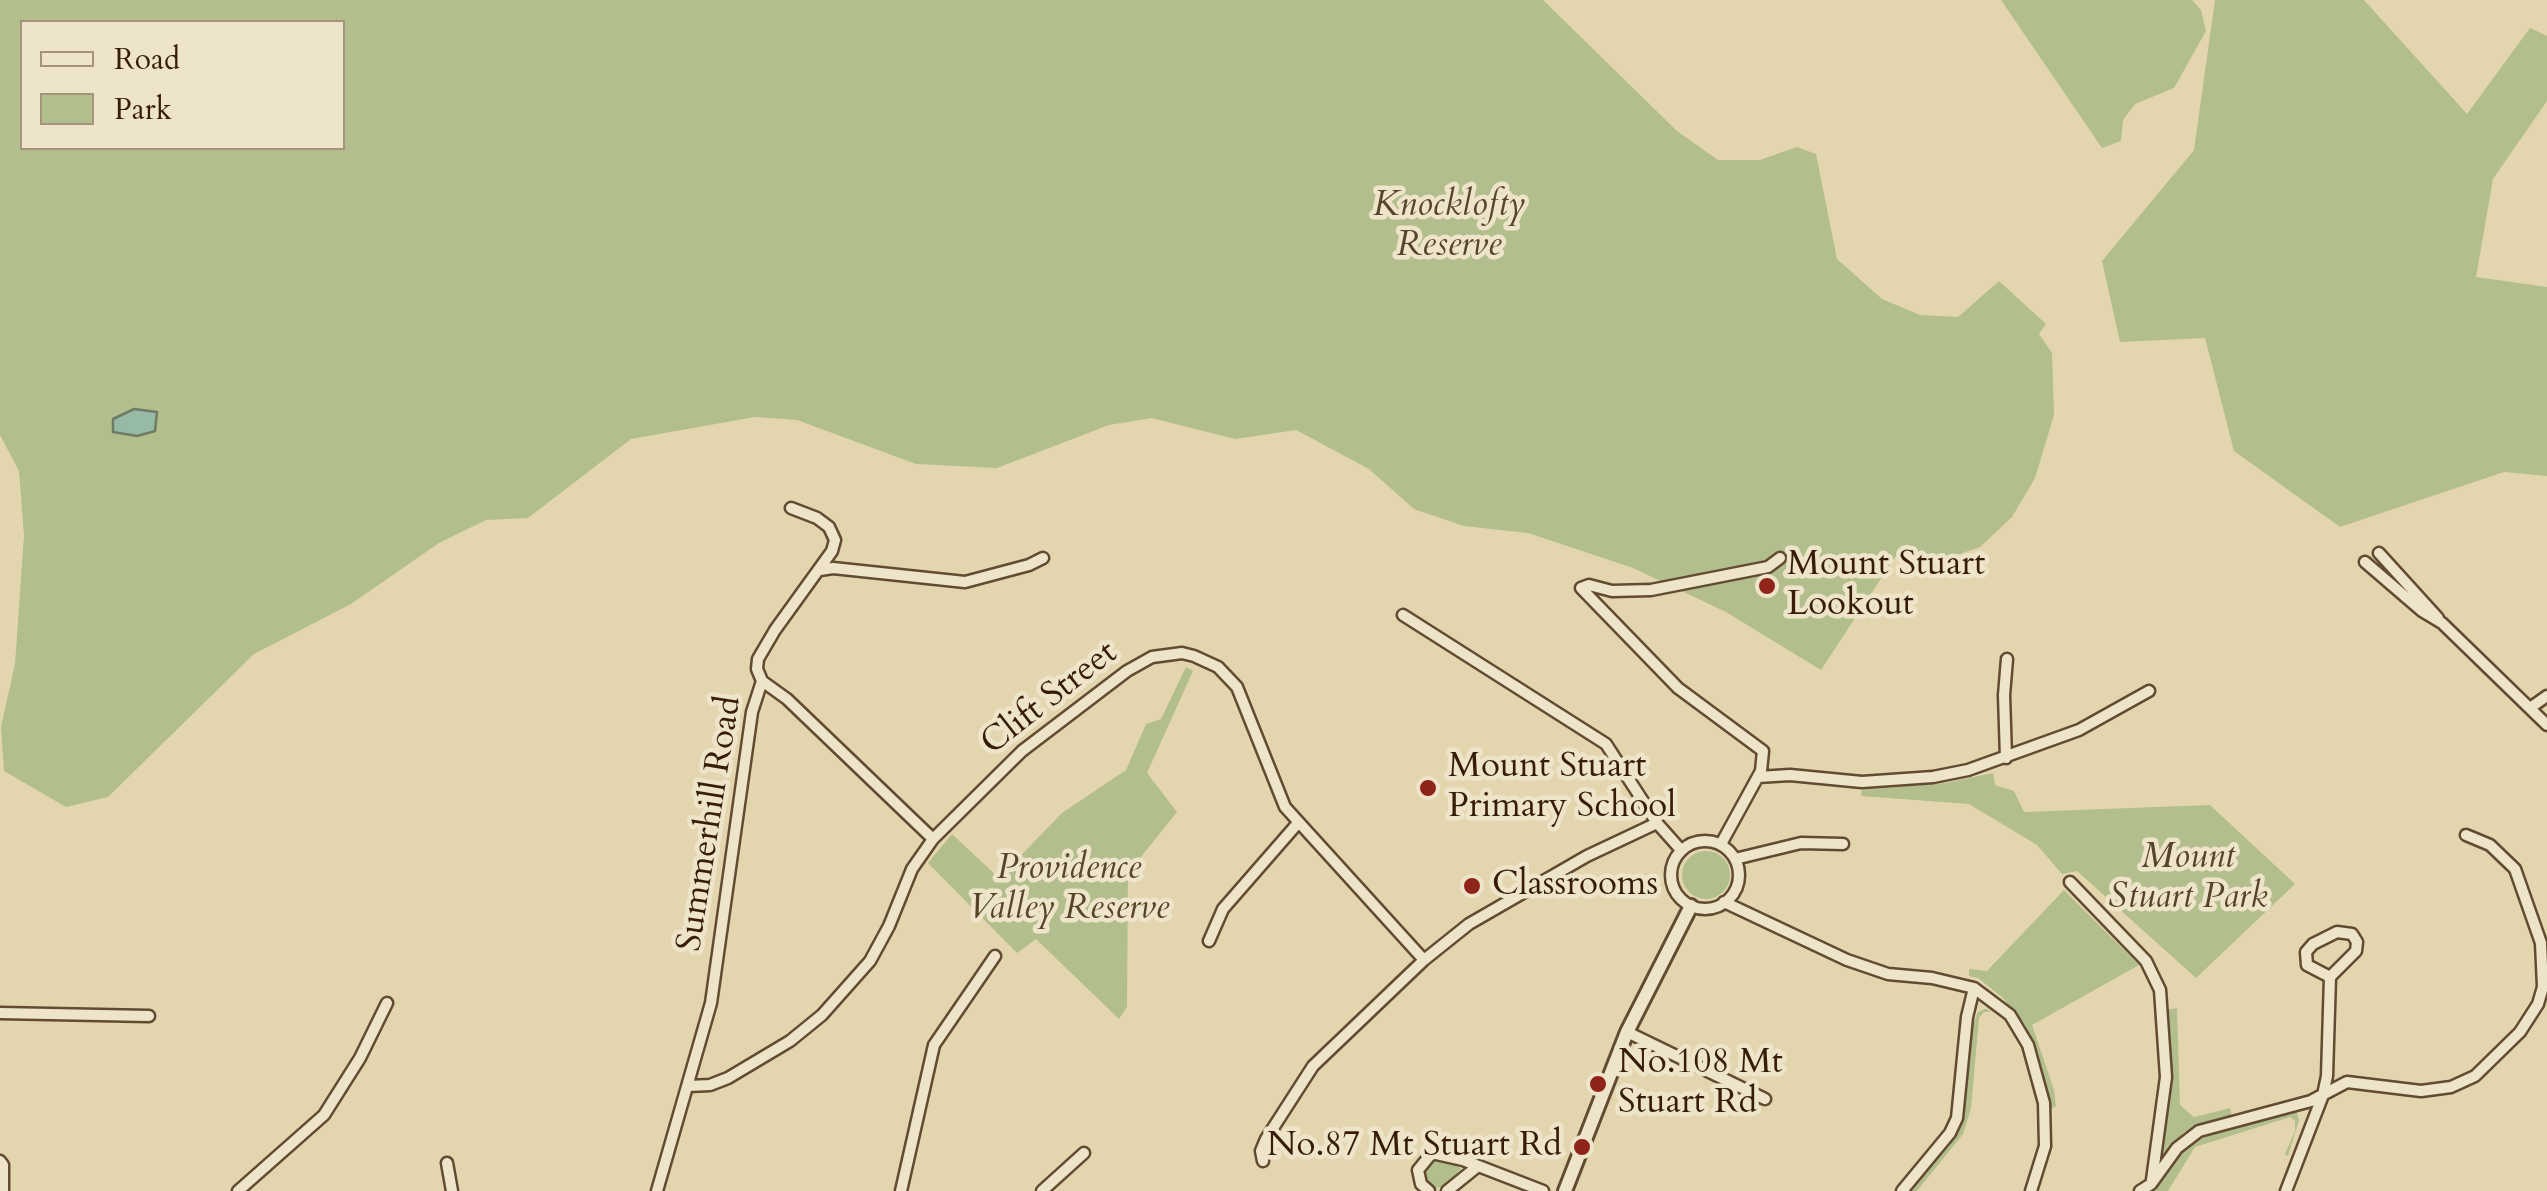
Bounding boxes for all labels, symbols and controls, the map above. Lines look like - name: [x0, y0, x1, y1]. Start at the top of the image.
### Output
- legend: [20, 20, 345, 150]
- text: Road: [114, 39, 180, 80]
- text: Park: [114, 89, 172, 130]
- park label: Knocklofty Reserve: [1373, 186, 1525, 268]
- place label: Mount Stuart Lookout: [1787, 545, 1985, 627]
- marker: Mount Stuart Lookout: [1756, 575, 1778, 597]
- street label: Clift Street: [974, 633, 1126, 765]
- street label: Summerhill Road: [670, 693, 752, 955]
- place label: Mount Stuart Primary School: [1448, 747, 1676, 829]
- marker: Mount Stuart Primary School: [1417, 777, 1439, 799]
- park label: Mount Stuart Park: [2108, 838, 2268, 920]
- park label: Providence Valley Reserve: [969, 849, 1169, 931]
- place label: Classrooms: [1492, 865, 1658, 907]
- marker: Classrooms: [1461, 875, 1483, 897]
- place label: No.108 Mt Stuart Rd: [1618, 1043, 1783, 1125]
- marker: No.108 Mt Stuart Rd: [1587, 1073, 1609, 1095]
- place label: No.87 Mt Stuart Rd: [1267, 1126, 1562, 1168]
- marker: No.87 Mt Stuart Rd: [1571, 1136, 1593, 1158]

